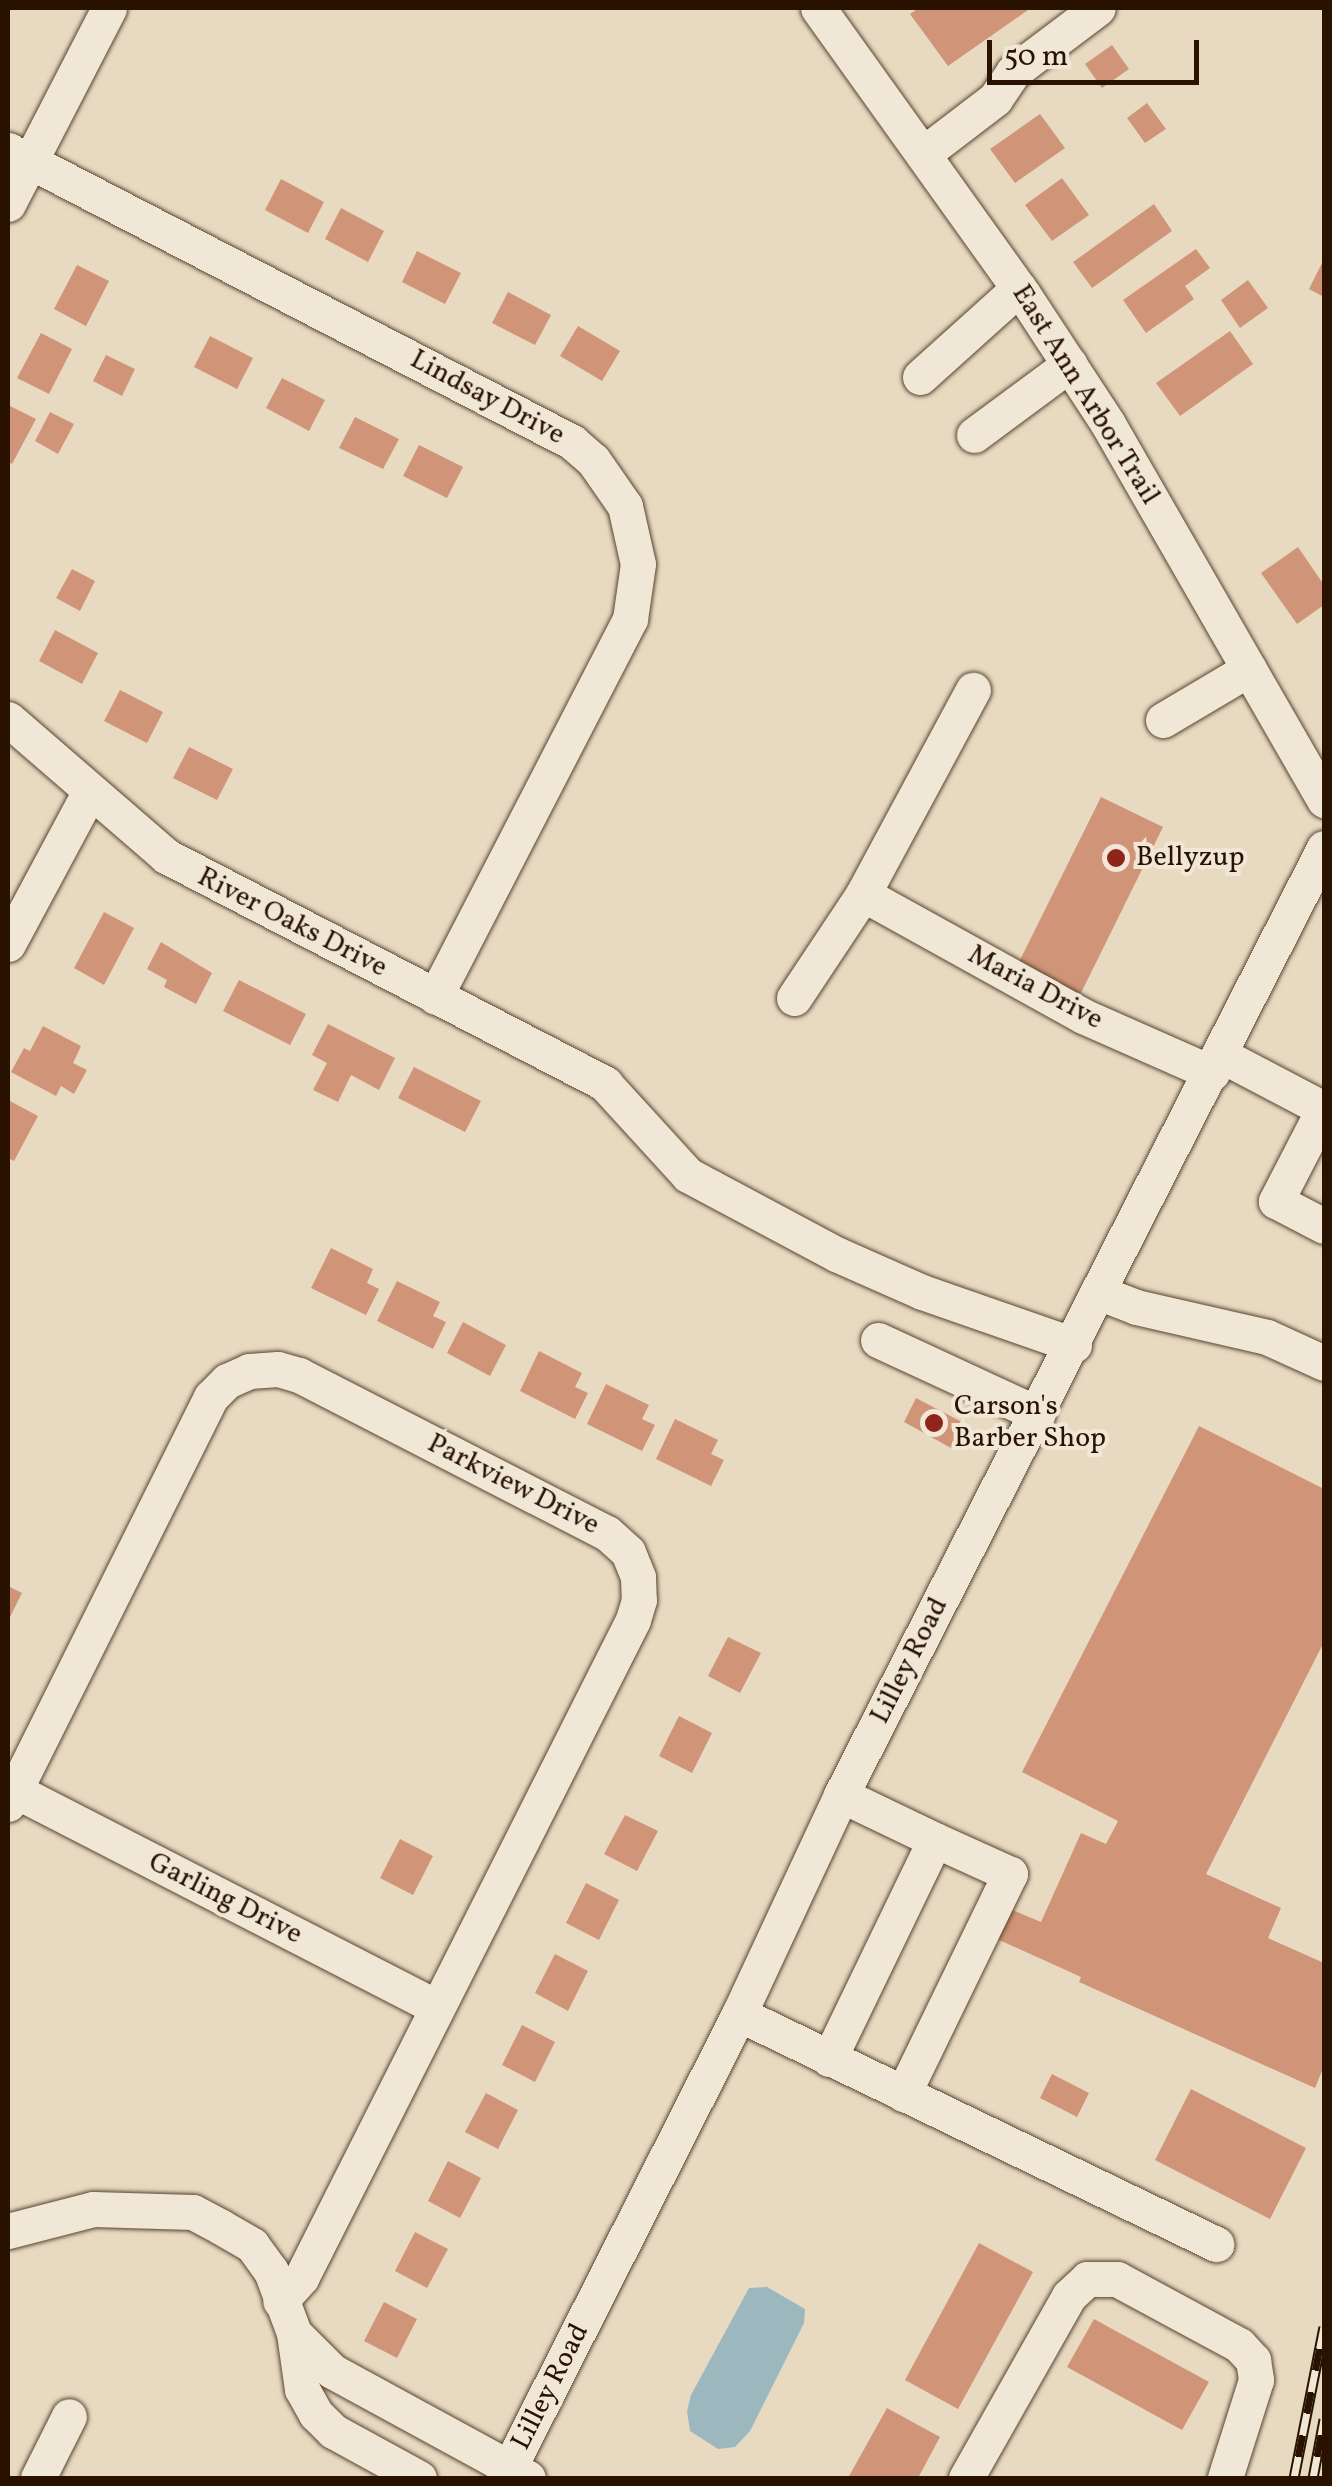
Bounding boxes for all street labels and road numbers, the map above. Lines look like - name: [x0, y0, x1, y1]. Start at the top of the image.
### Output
- street label: East Ann Arbor Trail: [1004, 279, 1166, 511]
- street label: Lindsay Drive: [404, 343, 570, 453]
- street label: River Oaks Drive: [192, 861, 392, 985]
- street label: Maria Drive: [962, 938, 1108, 1038]
- street label: Parkview Drive: [421, 1427, 605, 1543]
- street label: Lilley Road: [864, 1592, 956, 1730]
- street label: Garling Drive: [143, 1846, 307, 1952]
- street label: Lilley Road: [505, 2318, 597, 2456]

